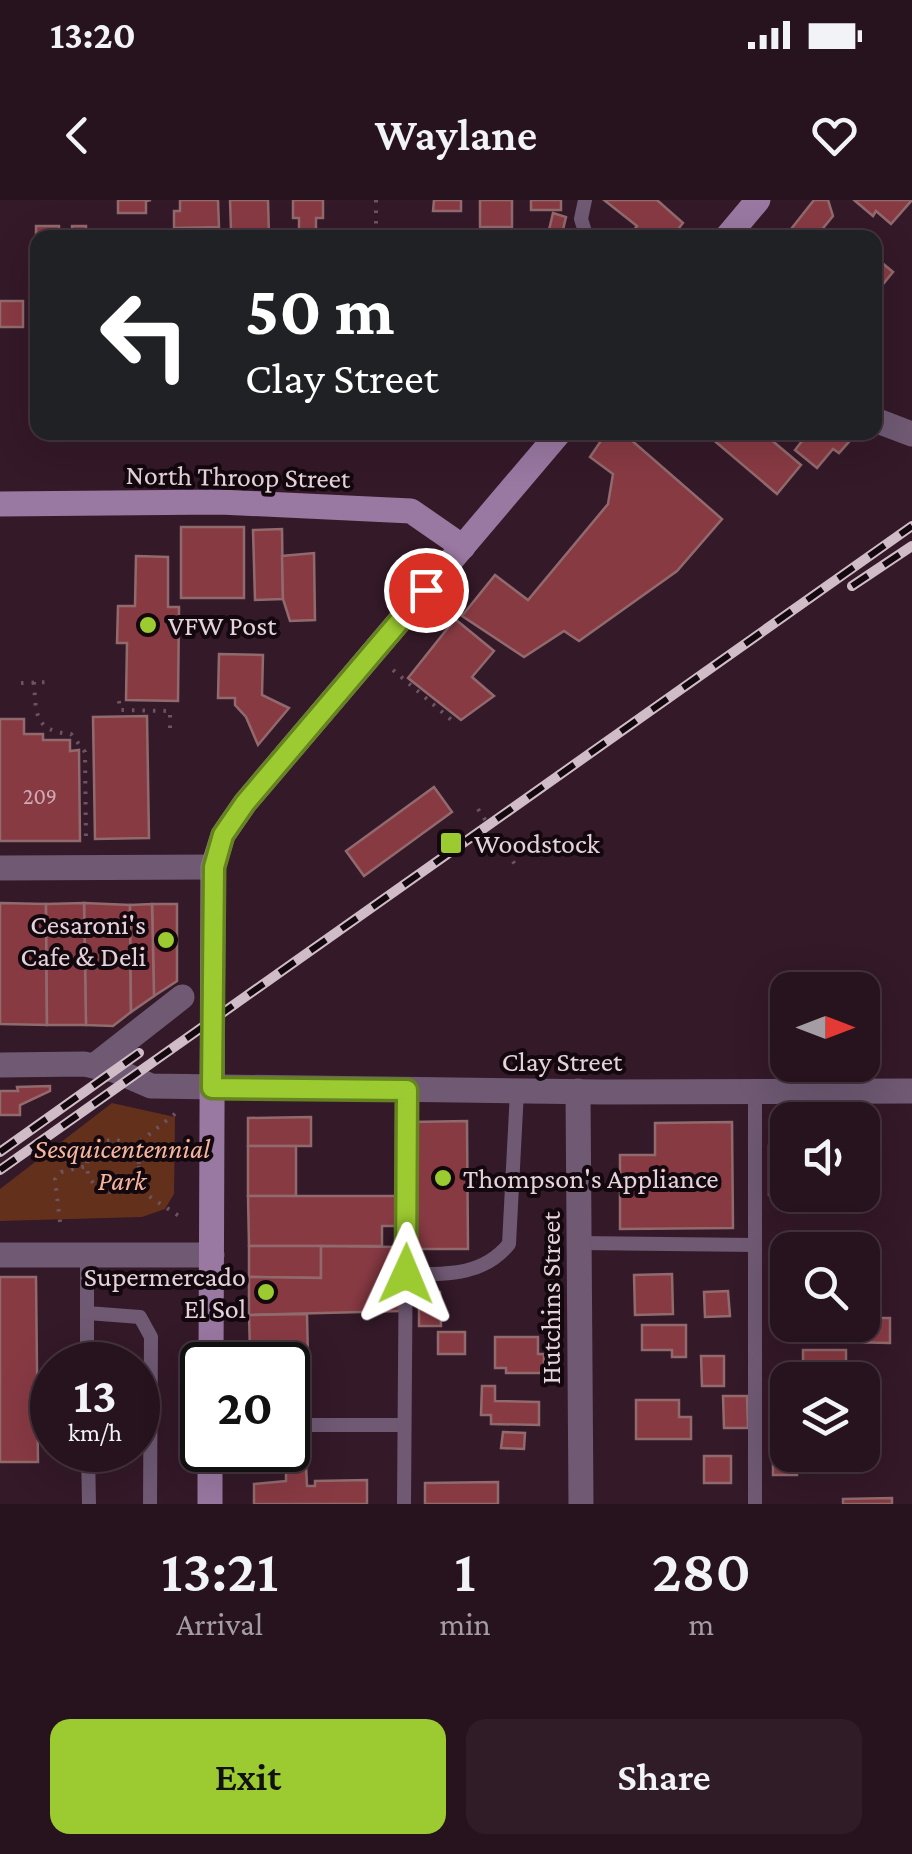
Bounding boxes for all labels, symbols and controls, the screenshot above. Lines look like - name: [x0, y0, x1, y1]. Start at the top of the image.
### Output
- text: 13:20: [50, 14, 136, 56]
- icon: back: [50, 108, 105, 163]
- icon: heart: [807, 108, 862, 163]
- text: Waylane: [375, 110, 537, 160]
- icon: left: [80, 270, 210, 400]
- text: 50 m: [245, 271, 395, 349]
- text: Clay Street: [245, 353, 439, 403]
- street label: North Throop Street: [125, 459, 351, 494]
- pin: [384, 548, 469, 633]
- icon: arrive: [399, 563, 454, 618]
- place label: VFW Post: [168, 610, 277, 641]
- marker: VFW Post: [137, 614, 159, 636]
- house number: 209: [23, 784, 57, 809]
- place label: Woodstock: [474, 828, 600, 859]
- marker: Woodstock: [438, 830, 464, 856]
- place label: Cesaroni's Cafe & Deli: [21, 909, 146, 972]
- marker: Cesaroni's Cafe & Deli: [155, 929, 177, 951]
- north arrow: [770, 972, 880, 1082]
- map controls: [770, 972, 880, 1472]
- street label: Clay Street: [502, 1046, 623, 1077]
- button: sound: [770, 1102, 880, 1212]
- park label: Sesquicentennial Park: [34, 1133, 211, 1196]
- place label: Thompson's Appliance: [463, 1163, 719, 1194]
- marker: Thompson's Appliance: [432, 1167, 454, 1189]
- street label: Hutchins Street: [535, 1211, 566, 1385]
- position arrow: [354, 1222, 458, 1326]
- button: search: [770, 1232, 880, 1342]
- place label: Supermercado El Sol: [84, 1261, 246, 1324]
- marker: Supermercado El Sol: [255, 1281, 277, 1303]
- speed limit sign: 20: [180, 1342, 310, 1472]
- button: layers: [770, 1362, 880, 1472]
- text: 13: [73, 1367, 117, 1423]
- text: km/h: [68, 1419, 122, 1446]
- text: 13:21: [161, 1537, 278, 1604]
- text: 1: [454, 1537, 476, 1604]
- text: 280: [652, 1537, 751, 1604]
- text: Arrival: [176, 1606, 263, 1642]
- text: min: [439, 1606, 491, 1642]
- text: m: [688, 1606, 714, 1642]
- button: Exit: [50, 1719, 446, 1834]
- button: Share: [466, 1719, 862, 1834]

